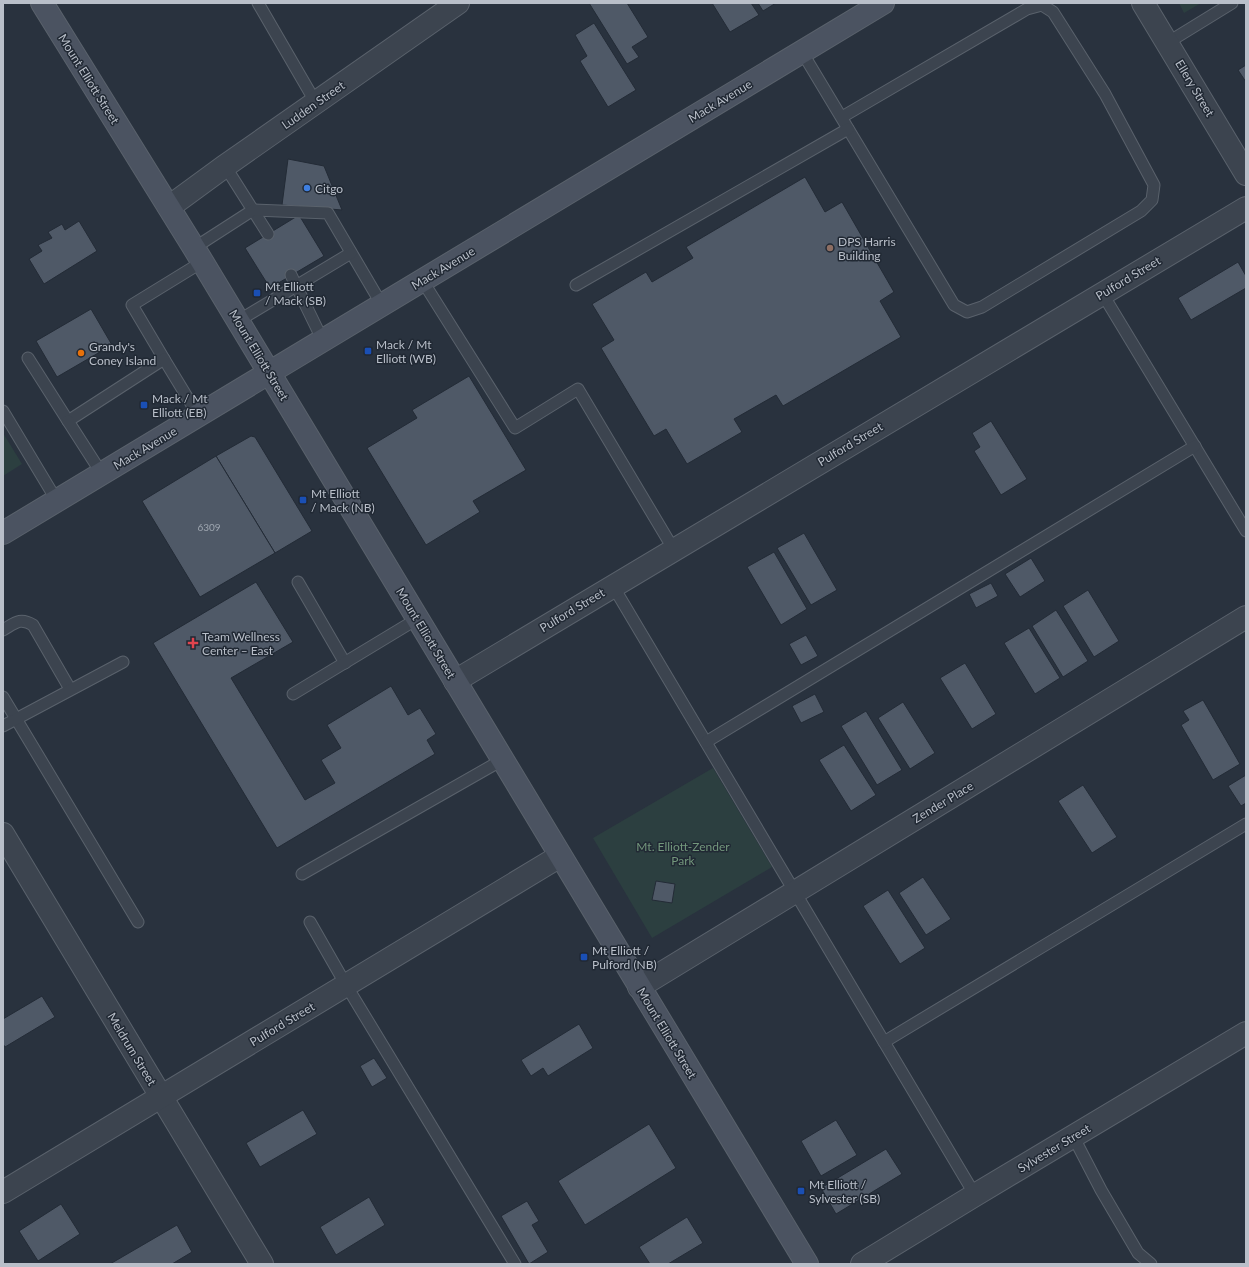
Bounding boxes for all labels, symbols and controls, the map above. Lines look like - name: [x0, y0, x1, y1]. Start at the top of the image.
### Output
- street label: Mount Elliott Street: [55, 31, 123, 127]
- street label: Ellery Street: [1172, 57, 1218, 120]
- street label: Mack Avenue: [686, 76, 754, 126]
- street label: Ludden Street: [279, 77, 348, 132]
- place label: Citgo: [315, 181, 343, 196]
- marker: Citgo: [302, 183, 312, 193]
- place label: DPS Harris Building: [838, 234, 896, 263]
- street label: Mack Avenue: [409, 243, 477, 293]
- marker: DPS Harris Building: [825, 243, 835, 253]
- street label: Pulford Street: [1093, 252, 1164, 303]
- place label: Mt Elliott / Mack (SB): [265, 279, 326, 308]
- marker: Mt Elliott / Mack (SB): [252, 288, 262, 298]
- street label: Mount Elliott Street: [226, 307, 292, 404]
- place label: Mack / Mt Elliott (WB): [376, 337, 436, 366]
- place label: Grandy's Coney Island: [89, 339, 156, 368]
- marker: Mack / Mt Elliott (WB): [363, 346, 373, 356]
- marker: Grandy's Coney Island: [76, 348, 86, 358]
- place label: Mack / Mt Elliott (EB): [152, 391, 208, 420]
- marker: Mack / Mt Elliott (EB): [139, 400, 149, 410]
- street label: Pulford Street: [815, 418, 886, 469]
- street label: Mack Avenue: [111, 423, 179, 473]
- place label: Mt Elliott / Mack (NB): [311, 486, 375, 515]
- marker: Mt Elliott / Mack (NB): [298, 495, 308, 505]
- house number: 6309: [197, 521, 221, 533]
- street label: Pulford Street: [537, 584, 608, 635]
- street label: Mount Elliott Street: [393, 585, 459, 682]
- place label: Team Wellness Center – East: [202, 629, 280, 658]
- marker: Team Wellness Center – East: [187, 637, 199, 649]
- street label: Zender Place: [910, 778, 976, 826]
- park label: Mt. Elliott-Zender Park: [636, 839, 730, 868]
- place label: Mt Elliott / Pulford (NB): [592, 943, 657, 972]
- marker: Mt Elliott / Pulford (NB): [579, 952, 589, 962]
- street label: Mount Elliott Street: [634, 985, 700, 1082]
- street label: Pulford Street: [247, 998, 318, 1049]
- street label: Meldrum Street: [104, 1010, 160, 1089]
- street label: Sylvester Street: [1015, 1120, 1094, 1176]
- place label: Mt Elliott / Sylvester (SB): [809, 1177, 880, 1206]
- marker: Mt Elliott / Sylvester (SB): [796, 1186, 806, 1196]

